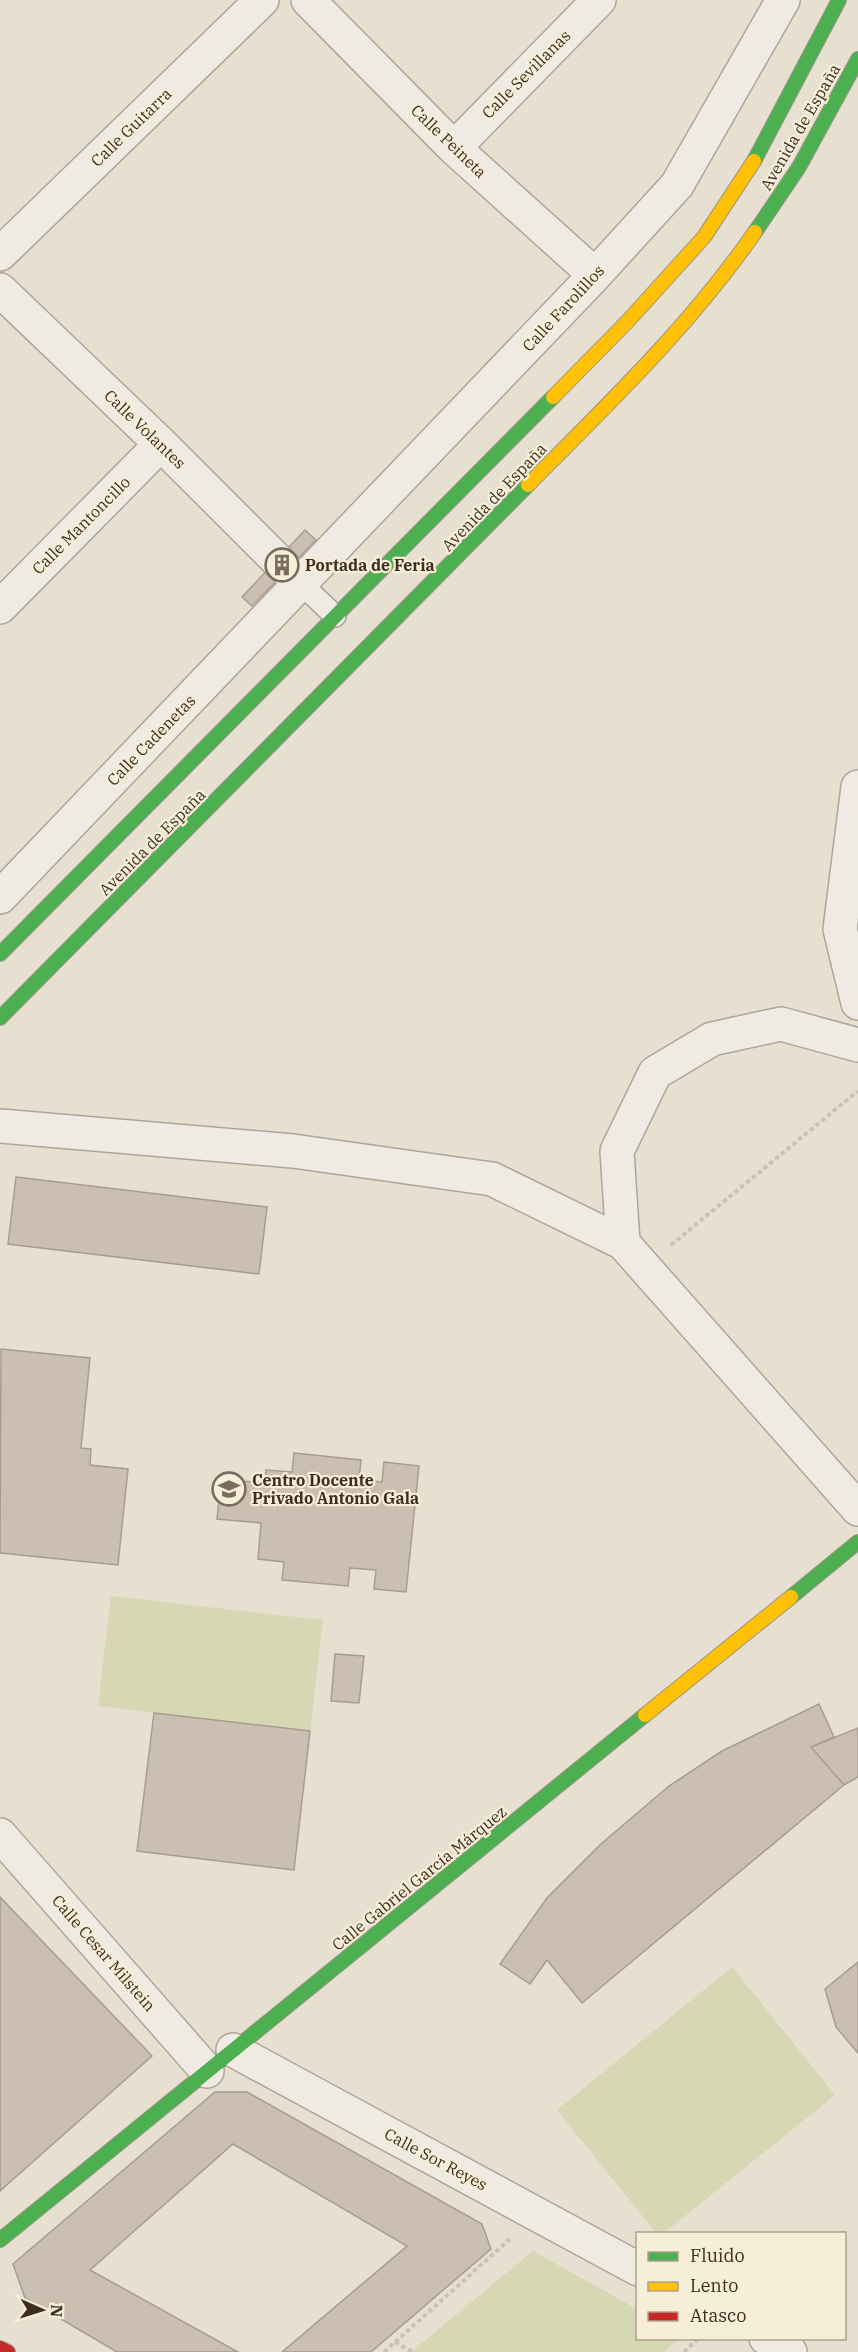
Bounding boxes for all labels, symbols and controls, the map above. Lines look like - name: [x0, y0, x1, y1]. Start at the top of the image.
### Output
- street label: Calle Sevillanas: [477, 25, 575, 123]
- street label: Avenida de España: [756, 60, 844, 194]
- street label: Calle Guitarra: [86, 83, 176, 171]
- street label: Calle Peineta: [407, 100, 491, 182]
- street label: Calle Farolillos: [518, 260, 608, 356]
- street label: Calle Volantes: [100, 385, 190, 473]
- street label: Avenida de España: [437, 439, 551, 555]
- street label: Calle Mantoncillo: [28, 472, 134, 578]
- building icon: Portada de Feria: [264, 547, 300, 583]
- place label: Portada de Feria: [305, 555, 435, 575]
- street label: Calle Cadenetas: [102, 690, 200, 790]
- street label: Avenida de España: [94, 784, 210, 900]
- place label: Centro Docente Privado Antonio Gala: [252, 1470, 419, 1508]
- school or university icon: Centro Docente Privado Antonio Gala: [211, 1471, 247, 1507]
- street label: Calle Gabriel García Márquez: [328, 1801, 510, 1955]
- street label: Calle Cesar Milstein: [48, 1891, 160, 2015]
- street label: Calle Sor Reyes: [381, 2123, 491, 2195]
- legend: [636, 2232, 846, 2340]
- text: Fluido: [690, 2244, 745, 2267]
- text: Lento: [690, 2274, 738, 2297]
- north arrow: [12, 2280, 72, 2340]
- text: N: [47, 2304, 67, 2318]
- text: Atasco: [690, 2304, 746, 2327]

